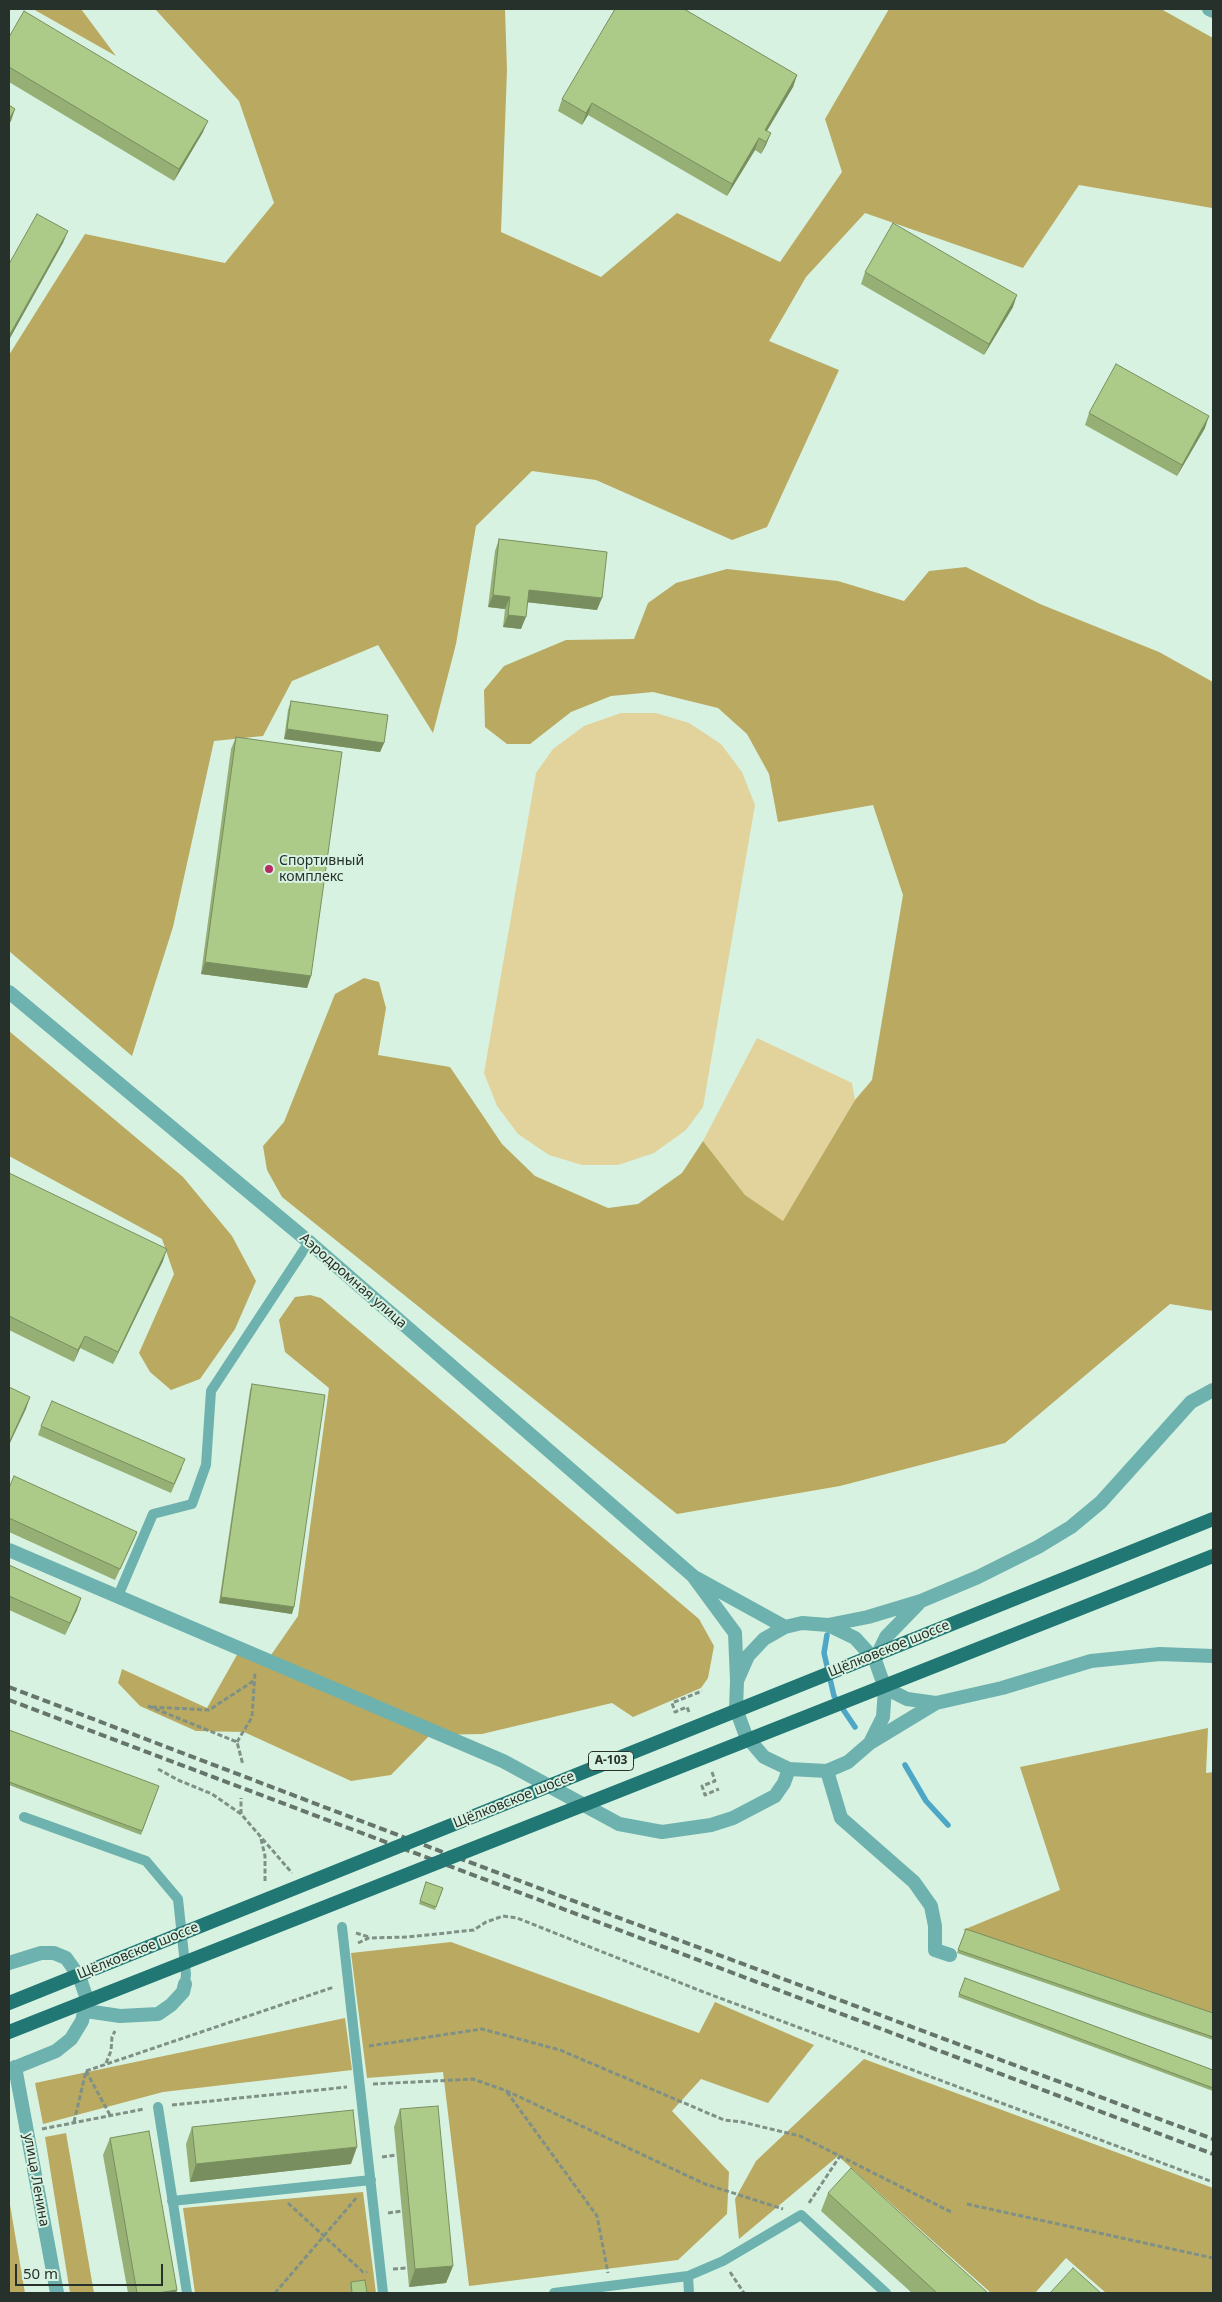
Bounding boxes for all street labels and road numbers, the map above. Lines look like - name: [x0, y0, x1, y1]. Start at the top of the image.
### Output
- street label: Аэродромная улица: [296, 1230, 410, 1332]
- street label: Щёлковское шоссе: [826, 1617, 952, 1681]
- road number: А-103: [588, 1752, 634, 1770]
- street label: Щёлковское шоссе: [451, 1768, 577, 1832]
- street label: Щёлковское шоссе: [75, 1919, 201, 1983]
- street label: улица Ленина: [20, 2132, 52, 2228]

